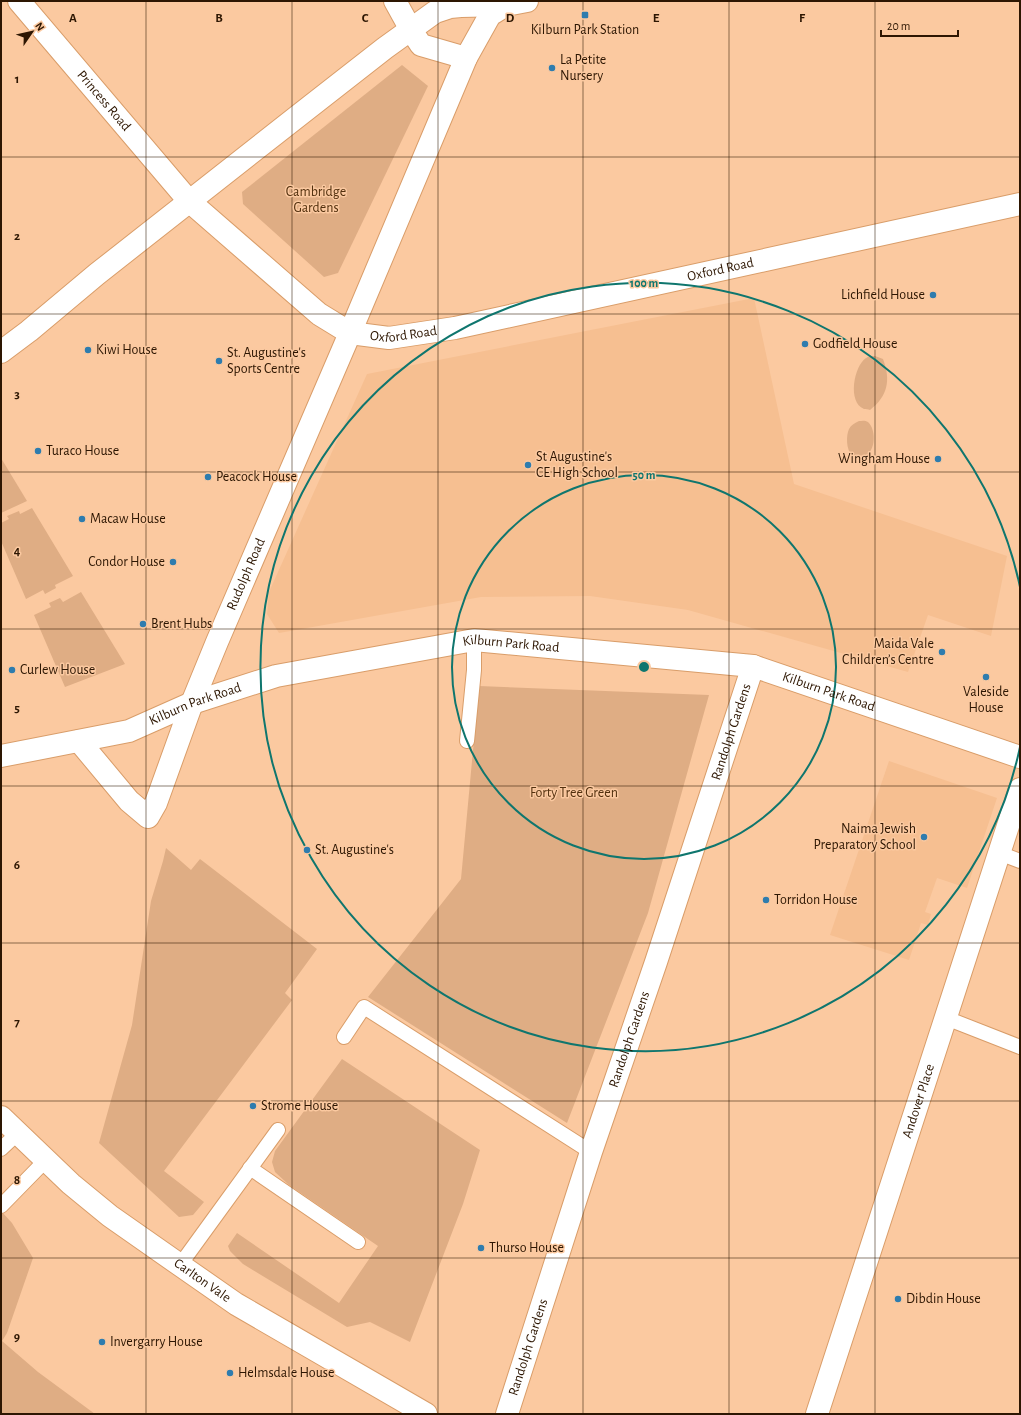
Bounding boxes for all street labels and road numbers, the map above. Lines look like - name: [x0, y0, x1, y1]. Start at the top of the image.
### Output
- street label: Princess Road: [74, 68, 133, 134]
- street label: Oxford Road: [686, 256, 755, 284]
- street label: Oxford Road: [369, 324, 438, 345]
- street label: Rudolph Road: [225, 536, 268, 612]
- street label: Kilburn Park Road: [461, 633, 560, 655]
- street label: Kilburn Park Road: [780, 669, 877, 714]
- street label: Kilburn Park Road: [147, 681, 243, 728]
- street label: Randolph Gardens: [709, 682, 754, 782]
- street label: Randolph Gardens: [607, 990, 652, 1089]
- street label: Andover Place: [900, 1062, 937, 1140]
- street label: Carlton Vale: [171, 1256, 233, 1305]
- street label: Randolph Gardens: [506, 1297, 550, 1397]

